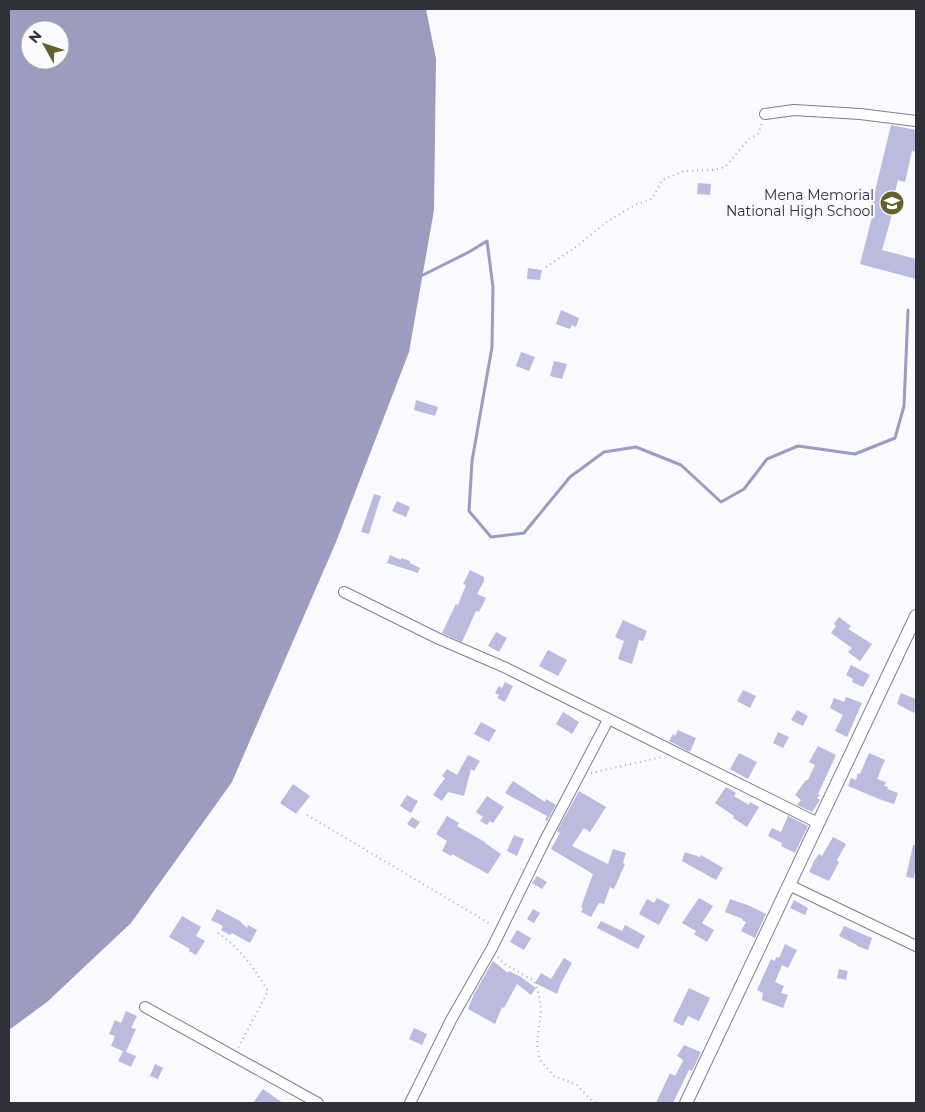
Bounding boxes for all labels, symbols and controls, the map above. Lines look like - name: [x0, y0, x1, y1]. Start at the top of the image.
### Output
- north arrow: [20, 20, 70, 70]
- text: N: [25, 27, 46, 47]
- place label: Mena Memorial National High School: [726, 186, 874, 220]
- school or university icon: Mena Memorial National High School: [879, 190, 905, 216]

